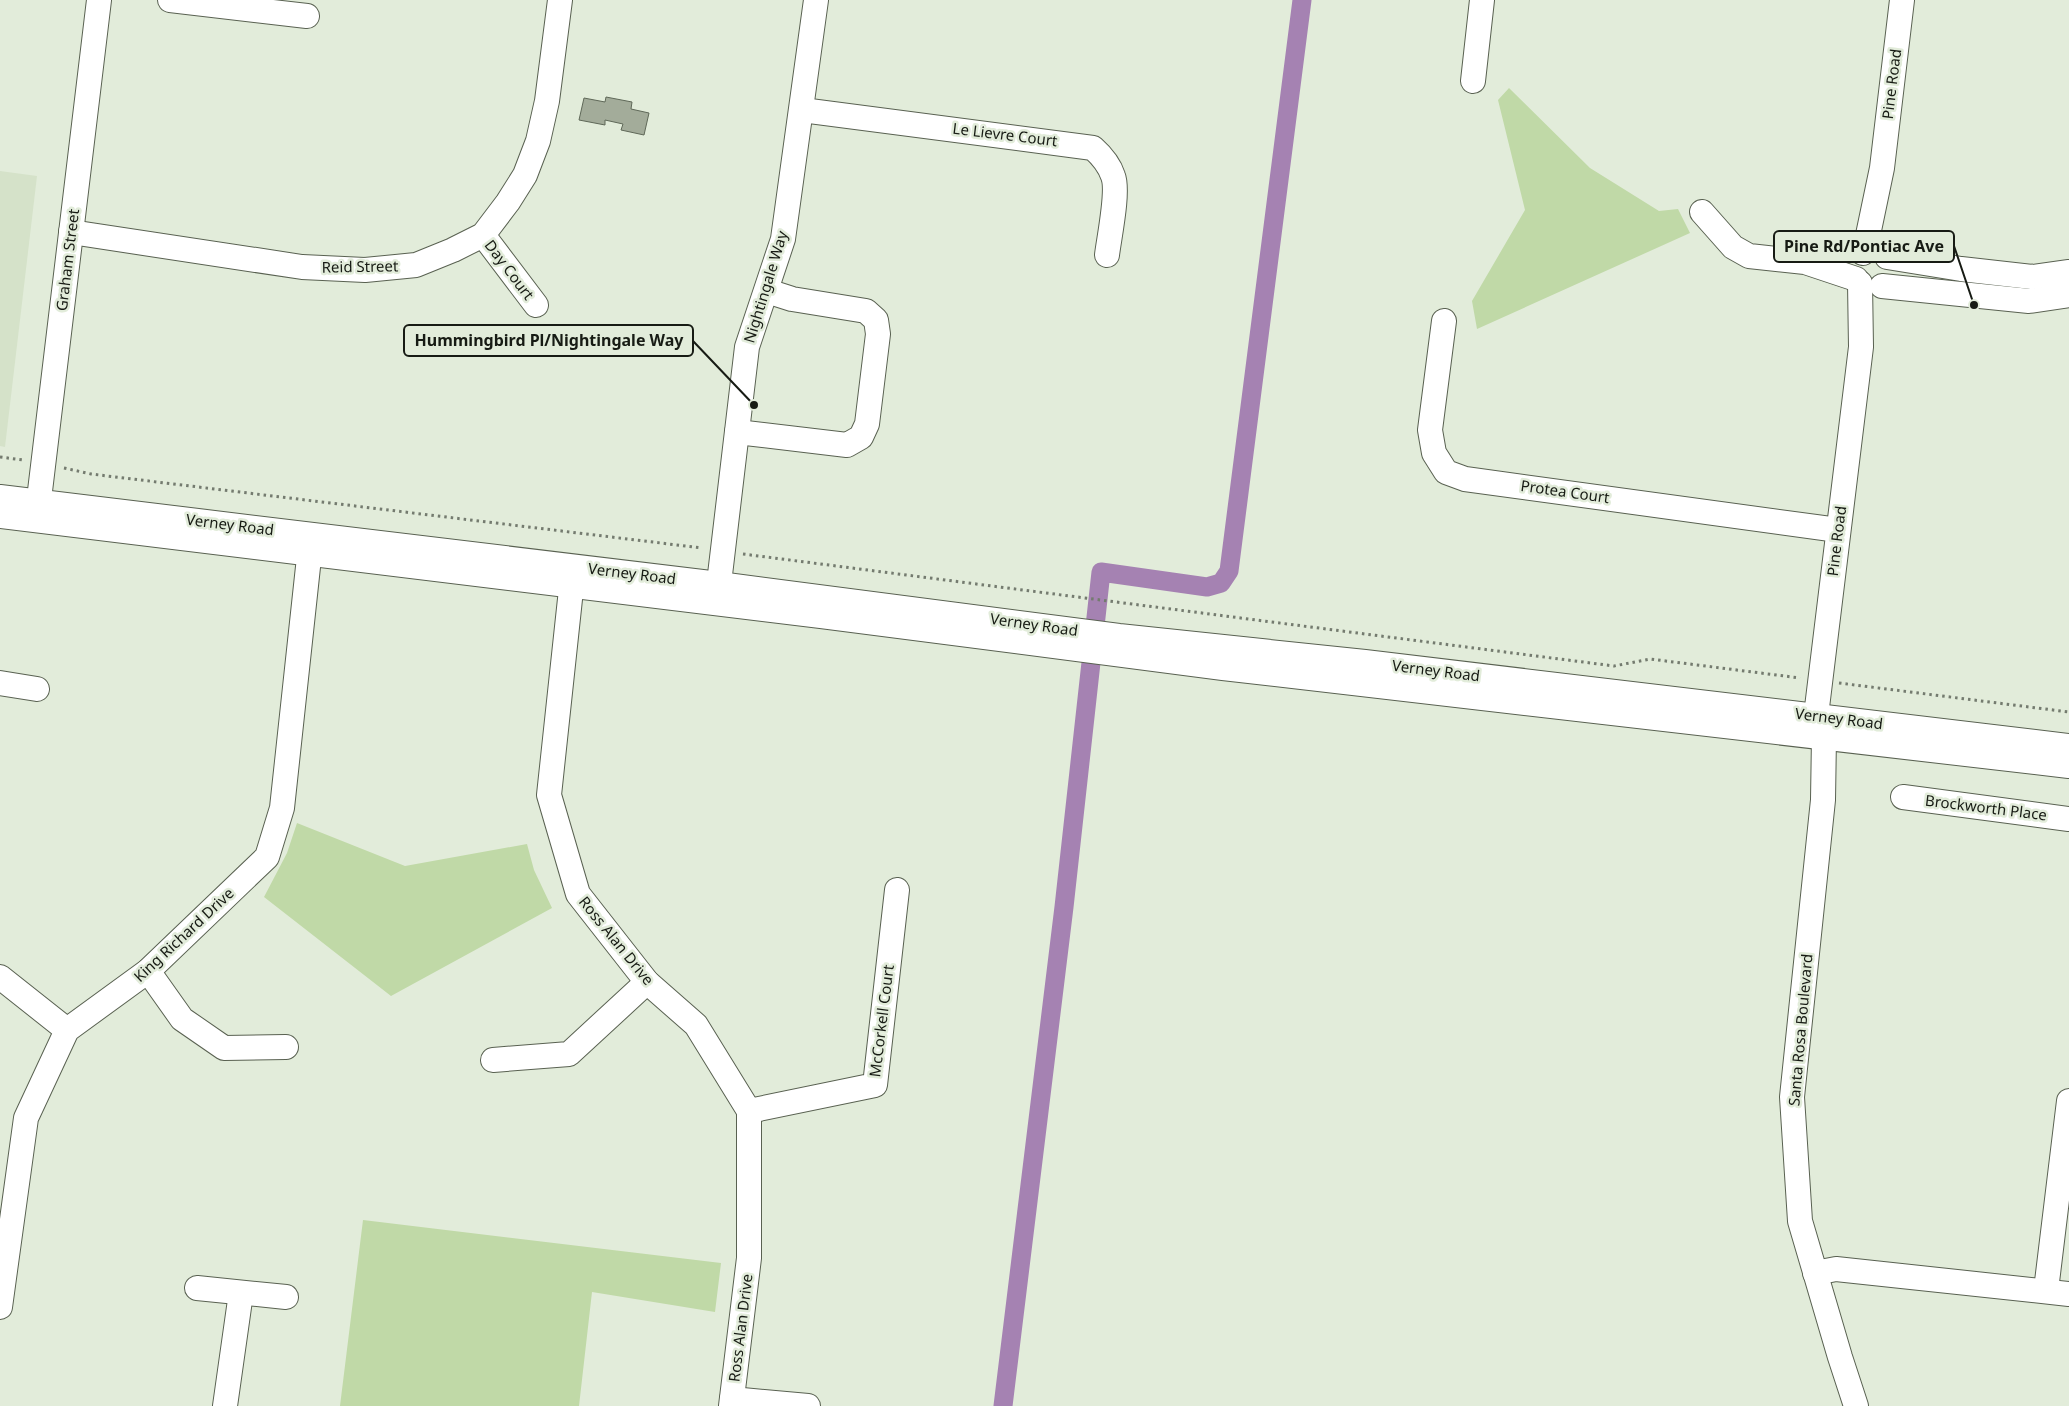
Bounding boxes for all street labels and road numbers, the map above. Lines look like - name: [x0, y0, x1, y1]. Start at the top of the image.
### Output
- street label: Pine Road: [1877, 48, 1905, 120]
- street label: Le Lievre Court: [952, 118, 1059, 150]
- street label: Graham Street: [51, 207, 83, 312]
- street label: Nightingale Way: [739, 228, 792, 345]
- street label: Day Court: [481, 235, 539, 304]
- street label: Reid Street: [321, 255, 399, 277]
- street label: Protea Court: [1519, 475, 1612, 507]
- street label: Pine Road: [1822, 505, 1850, 577]
- street label: Verney Road: [185, 509, 275, 539]
- street label: Verney Road: [587, 558, 677, 588]
- street label: Verney Road: [989, 608, 1079, 640]
- street label: Verney Road: [1391, 655, 1481, 685]
- street label: Verney Road: [1794, 703, 1884, 733]
- street label: Brockworth Place: [1924, 790, 2048, 824]
- street label: King Richard Drive: [129, 883, 238, 986]
- street label: Ross Alan Drive: [575, 892, 659, 989]
- street label: Santa Rosa Boulevard: [1783, 953, 1817, 1107]
- street label: McCorkell Court: [864, 963, 898, 1078]
- street label: Ross Alan Drive: [723, 1273, 757, 1383]

